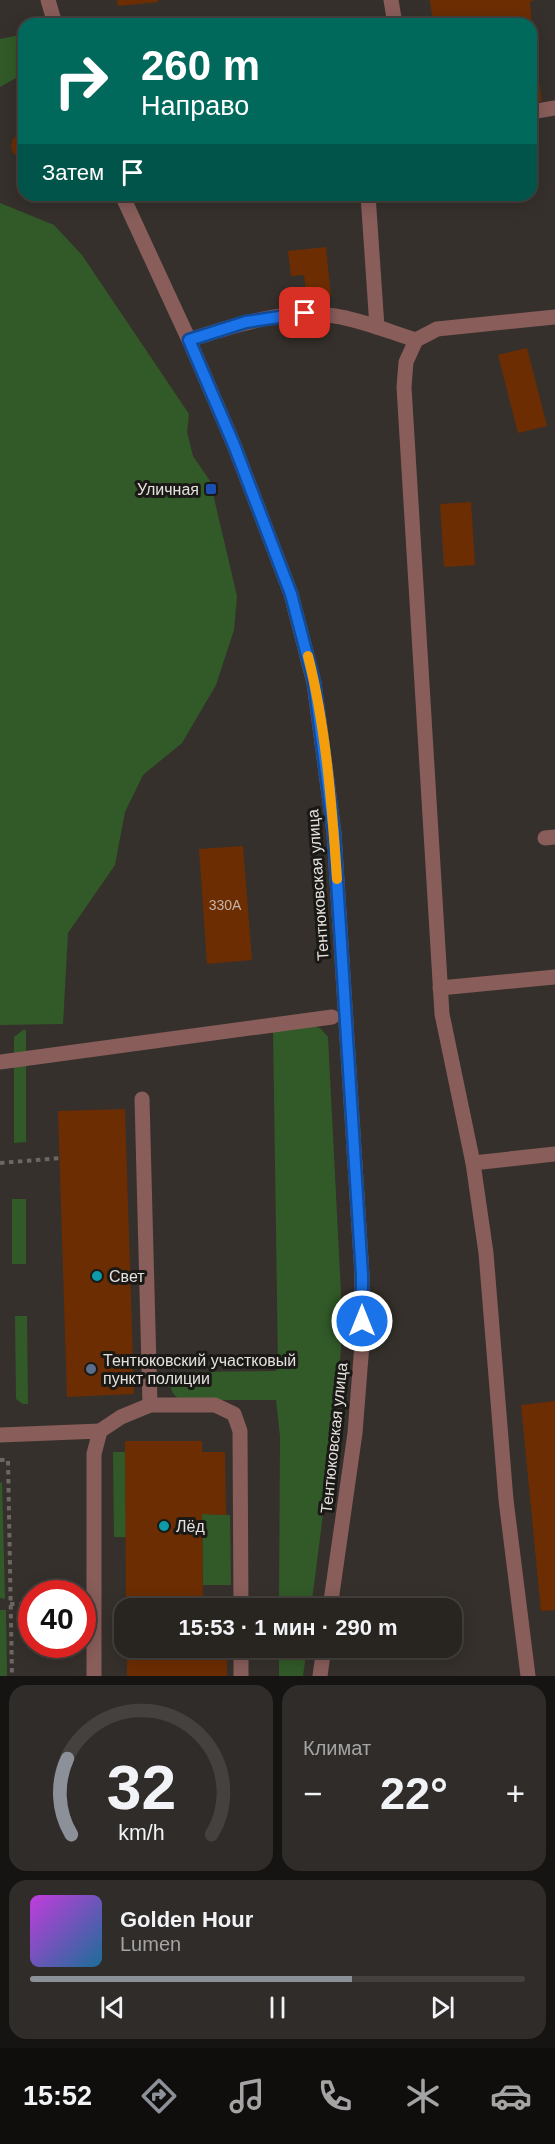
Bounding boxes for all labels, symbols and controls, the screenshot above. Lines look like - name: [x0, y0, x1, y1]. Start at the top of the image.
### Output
- icon: right: [42, 42, 120, 120]
- text: 260 m: [141, 42, 260, 89]
- text: Направо: [141, 91, 249, 121]
- icon: arrive: [116, 156, 149, 189]
- text: Затем: [42, 160, 104, 185]
- pin: [279, 287, 330, 338]
- icon: arrive: [288, 296, 321, 329]
- place label: Уличная: [137, 481, 199, 498]
- marker: Уличная: [204, 482, 218, 496]
- street label: Тентюковская улица: [304, 809, 332, 961]
- house number: 330А: [209, 897, 242, 913]
- place label: Свет: [109, 1268, 145, 1285]
- marker: Свет: [90, 1269, 104, 1283]
- position arrow: [330, 1289, 394, 1353]
- place label: Тентюковский участковый пункт полиции: [103, 1352, 296, 1387]
- marker: Тентюковский участковый пункт полиции: [84, 1362, 98, 1376]
- street label: Тентюковская улица: [318, 1362, 350, 1514]
- place label: Лёд: [176, 1518, 205, 1535]
- marker: Лёд: [157, 1519, 171, 1533]
- speed limit sign: 40: [18, 1580, 96, 1658]
- text: 15:53 · 1 мин · 290 m: [178, 1615, 398, 1640]
- text: Климат: [303, 1737, 371, 1759]
- text: 32: [106, 1753, 176, 1822]
- text: 22°: [380, 1768, 448, 1819]
- text: −: [303, 1775, 322, 1812]
- text: +: [506, 1775, 525, 1812]
- text: km/h: [118, 1821, 164, 1845]
- text: Golden Hour: [120, 1907, 253, 1932]
- text: Lumen: [120, 1933, 181, 1955]
- icon: previous: [96, 1991, 129, 2024]
- icon: pause: [261, 1991, 294, 2024]
- icon: next: [426, 1991, 459, 2024]
- icon: directions: [138, 2075, 180, 2117]
- icon: music: [226, 2075, 268, 2117]
- icon: phone: [314, 2075, 356, 2117]
- icon: climate: [402, 2075, 444, 2117]
- icon: car: [490, 2075, 532, 2117]
- text: 15:52: [23, 2081, 92, 2111]

